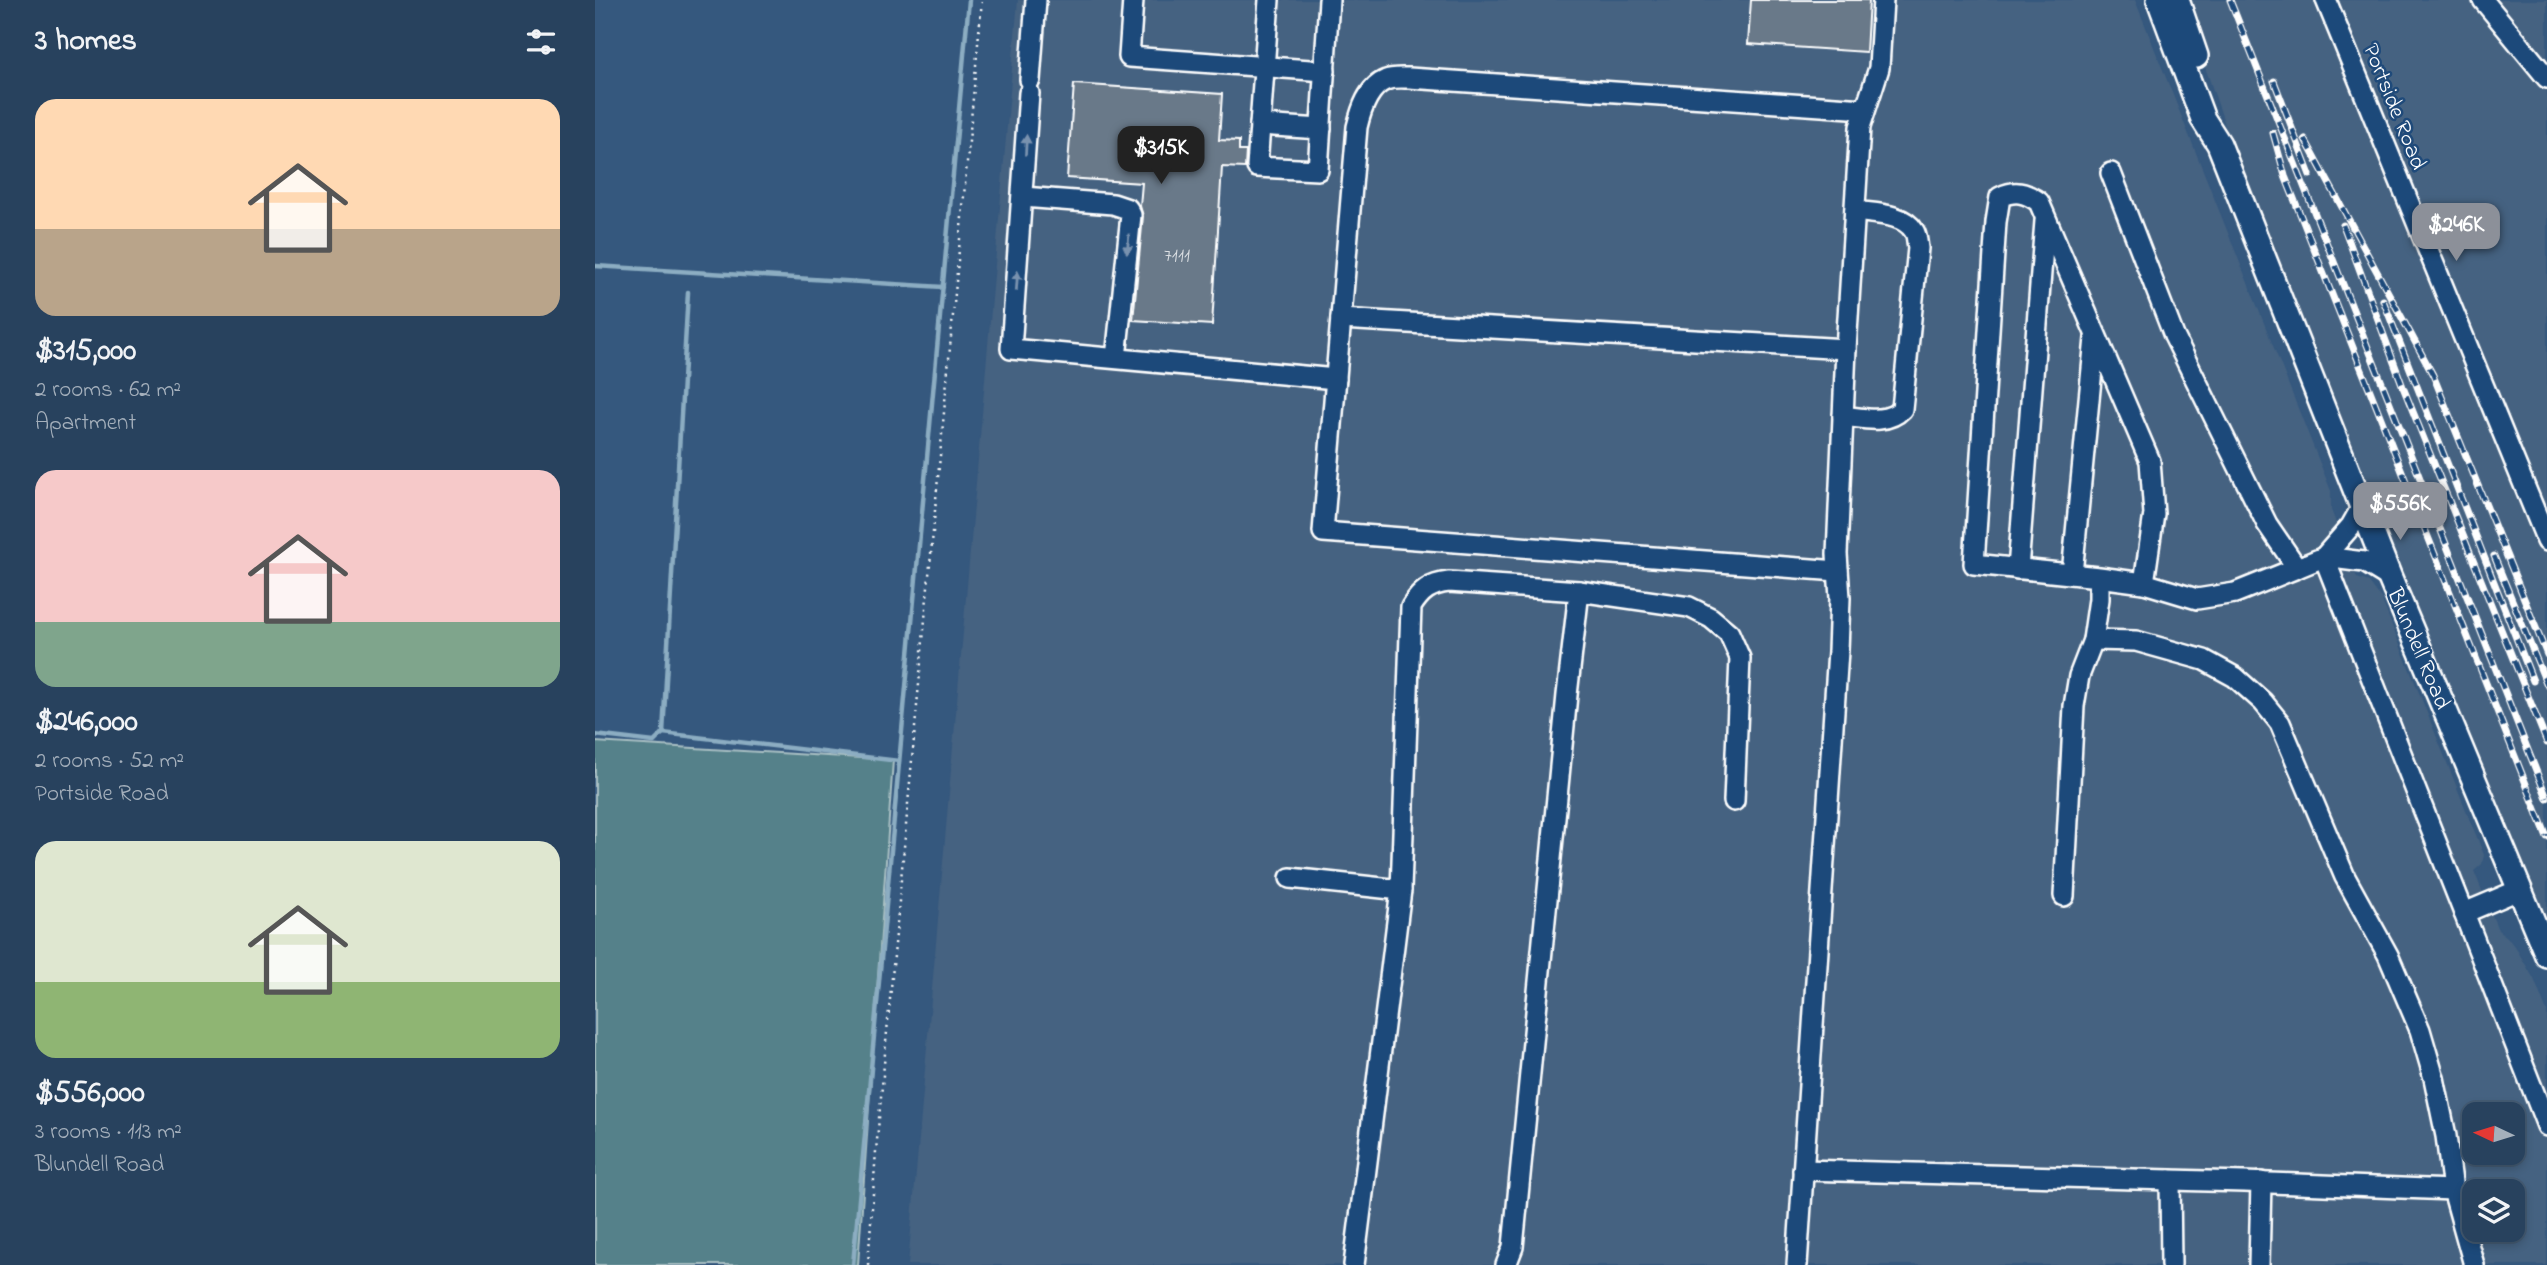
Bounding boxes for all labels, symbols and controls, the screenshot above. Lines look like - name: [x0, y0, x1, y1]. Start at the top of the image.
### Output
- text: 3 homes: [35, 20, 137, 64]
- icon: filters: [522, 23, 560, 61]
- street label: Portside Road: [2353, 39, 2434, 175]
- pin: $315K: [1112, 127, 1210, 186]
- text: $315K: [1133, 132, 1189, 165]
- one-way arrow: [1021, 134, 1032, 156]
- icon: home: [235, 145, 361, 271]
- pin: $246K: [2407, 204, 2505, 263]
- text: $246K: [2428, 209, 2484, 242]
- one-way arrow: [1122, 233, 1133, 255]
- house number: 7111: [1164, 243, 1190, 270]
- one-way arrow: [1011, 270, 1022, 292]
- text: $315,000: [35, 330, 136, 374]
- text: 2 rooms · 62 m²: [35, 374, 181, 407]
- text: Apartment: [35, 407, 136, 440]
- pin: $556K: [2351, 482, 2449, 542]
- text: $556K: [2369, 488, 2431, 521]
- icon: home: [235, 516, 361, 642]
- street label: Blundell Road: [2377, 582, 2458, 715]
- text: $246,000: [35, 701, 138, 745]
- text: 2 rooms · 52 m²: [35, 745, 184, 778]
- text: Portside Road: [35, 778, 169, 811]
- icon: home: [235, 887, 361, 1013]
- text: $556,000: [35, 1072, 145, 1116]
- north arrow: [2462, 1102, 2525, 1166]
- map controls: [2462, 1102, 2525, 1242]
- text: 3 rooms · 113 m²: [35, 1116, 182, 1149]
- text: Blundell Road: [35, 1149, 164, 1182]
- button: layers: [2462, 1179, 2525, 1242]

